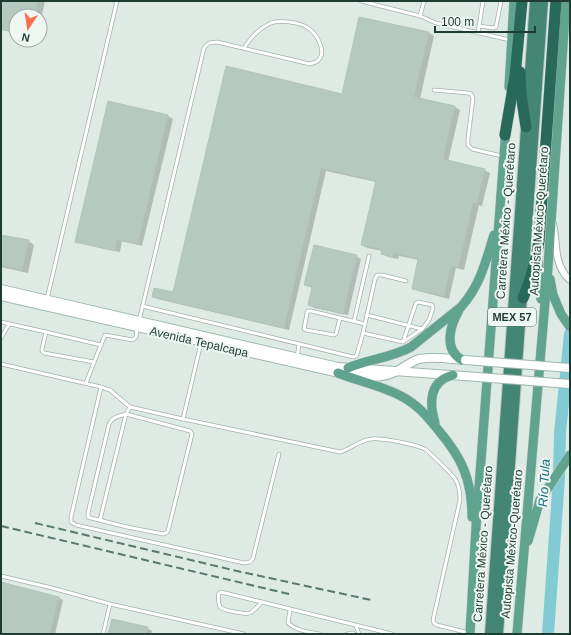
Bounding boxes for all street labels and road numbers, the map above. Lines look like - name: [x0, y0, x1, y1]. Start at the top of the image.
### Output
- street label: Carretera México - Querétaro: [494, 142, 518, 300]
- street label: Autopista México-Querétaro: [527, 146, 551, 296]
- road number: MEX 57: [488, 308, 536, 326]
- street label: Avenida Tepalcapa: [148, 324, 250, 360]
- street label: Carretera México - Querétaro: [471, 465, 495, 623]
- street label: Autopista México-Querétaro: [499, 469, 526, 619]

